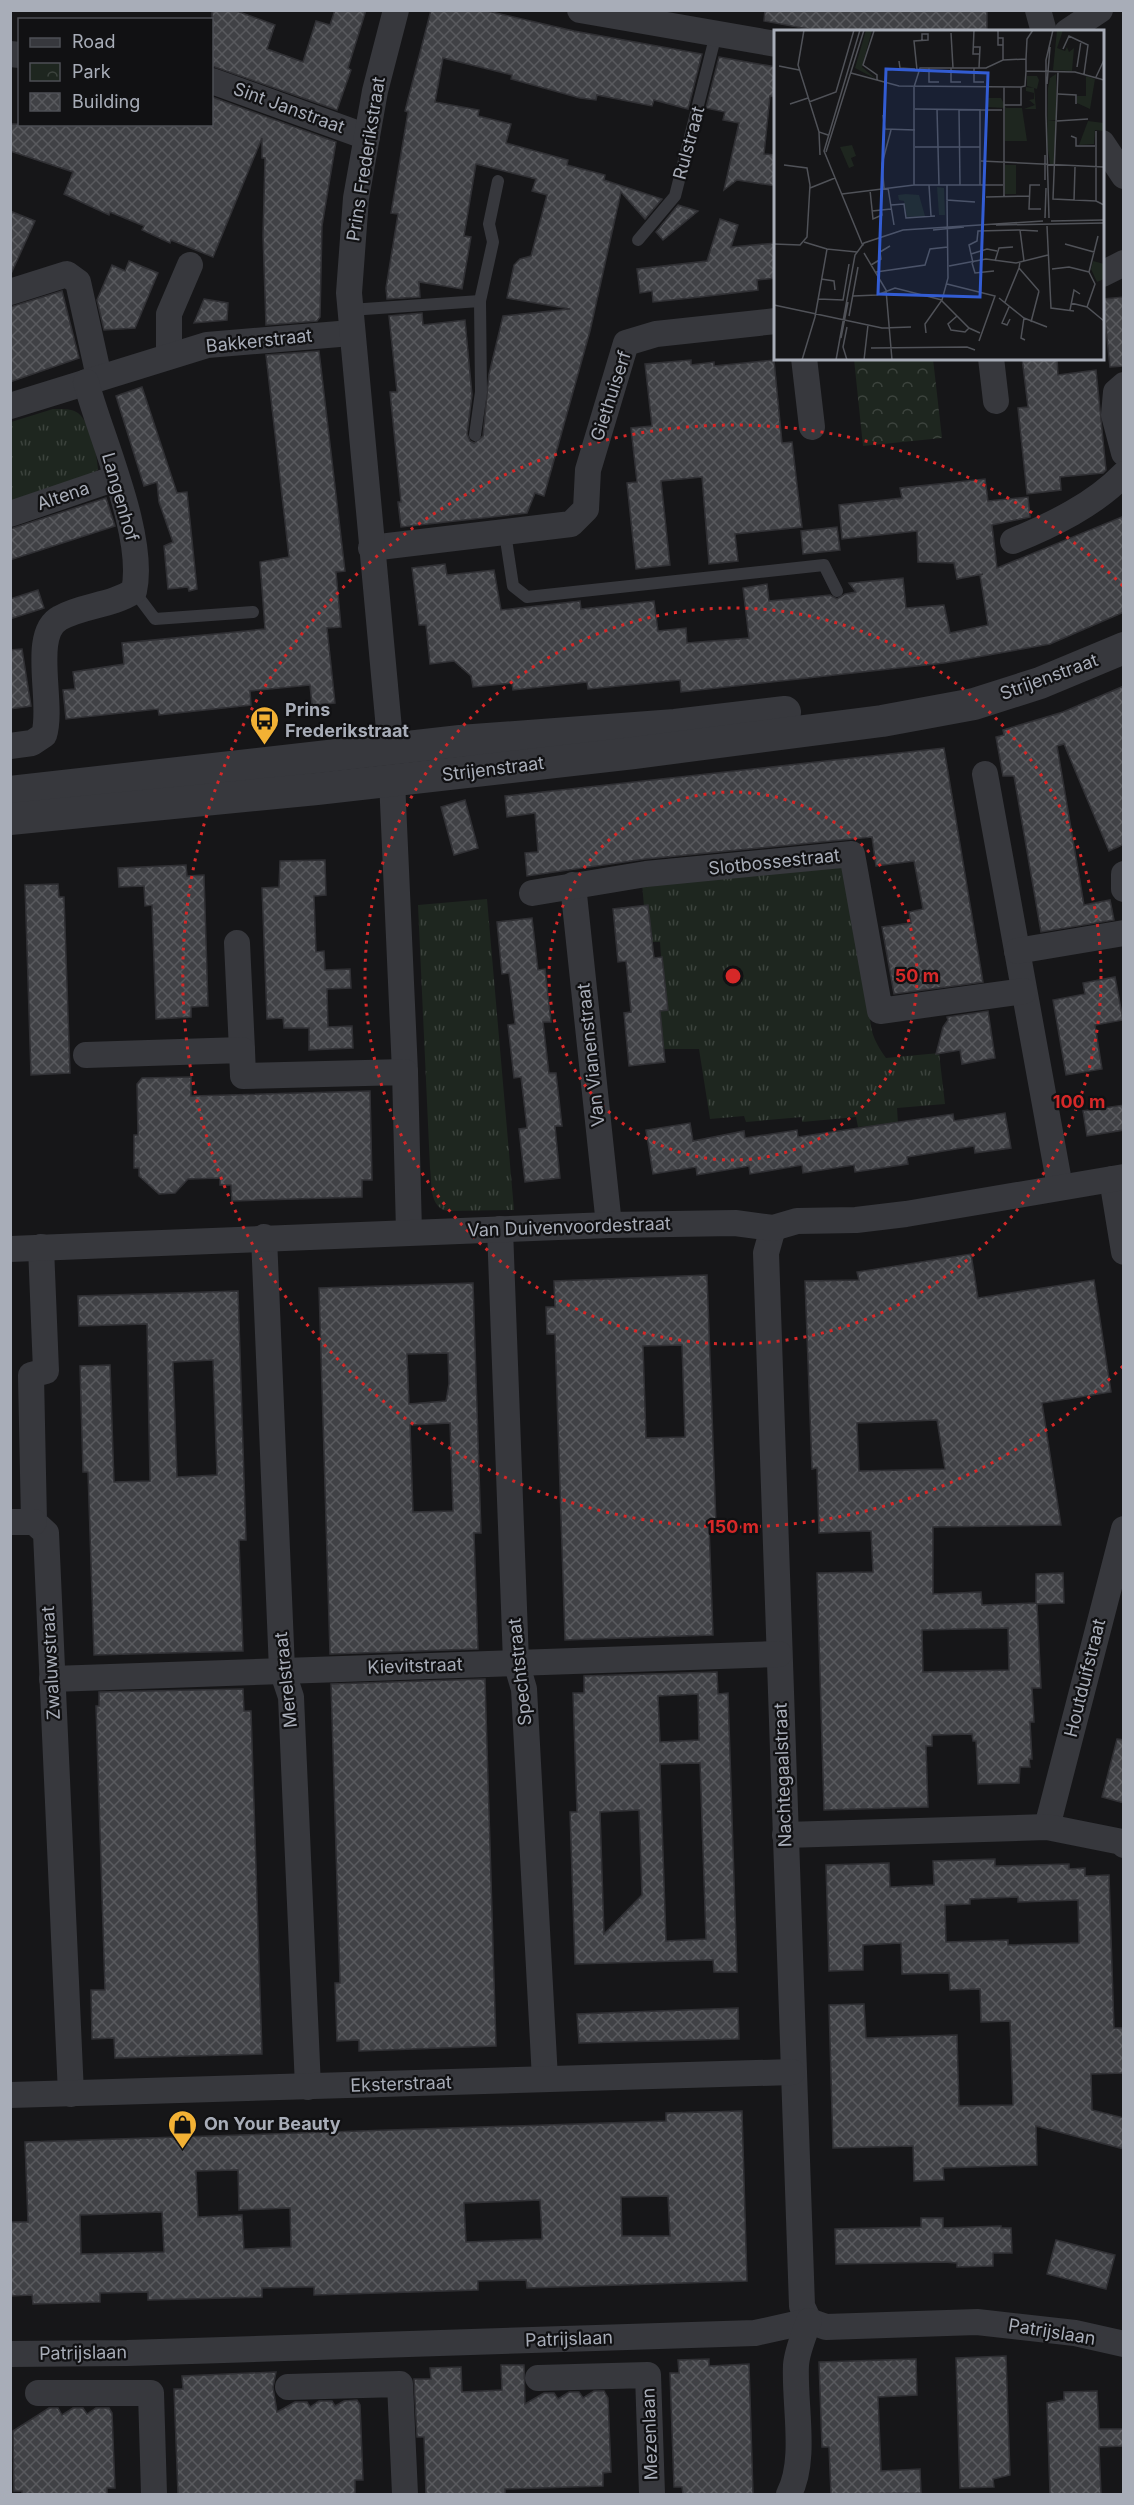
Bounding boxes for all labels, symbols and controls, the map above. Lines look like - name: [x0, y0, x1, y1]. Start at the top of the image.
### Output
- legend: [18, 18, 213, 126]
- inset map: [774, 30, 1104, 360]
- text: Road: [72, 31, 115, 52]
- text: Park: [72, 61, 111, 82]
- street label: Prins Frederikstraat: [342, 75, 389, 243]
- street label: Sint Janstraat: [231, 78, 348, 137]
- text: Building: [72, 91, 140, 112]
- street label: Rulstraat: [669, 104, 708, 182]
- street label: Bakkerstraat: [205, 324, 313, 357]
- street label: Giethuiserf: [586, 348, 635, 444]
- street label: Langenhof: [98, 450, 143, 544]
- street label: Altena: [34, 477, 92, 514]
- street label: Strijenstraat: [997, 649, 1101, 704]
- place label: Prins Frederikstraat: [285, 699, 409, 741]
- bus stop icon: Prins Frederikstraat: [248, 704, 280, 746]
- street label: Strijenstraat: [441, 752, 545, 785]
- street label: Slotbossestraat: [707, 844, 841, 879]
- text: 50 m: [895, 965, 939, 986]
- centre of rings: [723, 966, 743, 986]
- street label: Van Vianenstraat: [573, 982, 608, 1128]
- text: 100 m: [1053, 1091, 1105, 1112]
- street label: Van Duivenvoordestraat: [467, 1212, 671, 1241]
- text: 150 m: [707, 1516, 759, 1537]
- street label: Zwaluwstraat: [37, 1605, 64, 1721]
- street label: Houtduifstraat: [1060, 1616, 1109, 1739]
- street label: Spechtstraat: [503, 1617, 536, 1727]
- street label: Merelstraat: [270, 1631, 301, 1729]
- street label: Kievitstraat: [367, 1653, 463, 1678]
- street label: Nachtegaalstraat: [769, 1702, 796, 1848]
- street label: Eksterstraat: [350, 2071, 452, 2096]
- shop icon: On Your Beauty: [167, 2108, 199, 2150]
- place label: On Your Beauty: [204, 2113, 341, 2134]
- street label: Patrijslaan: [1007, 2314, 1097, 2349]
- street label: Patrijslaan: [525, 2326, 613, 2351]
- street label: Patrijslaan: [39, 2341, 127, 2364]
- street label: Mezenlaan: [637, 2387, 662, 2481]

